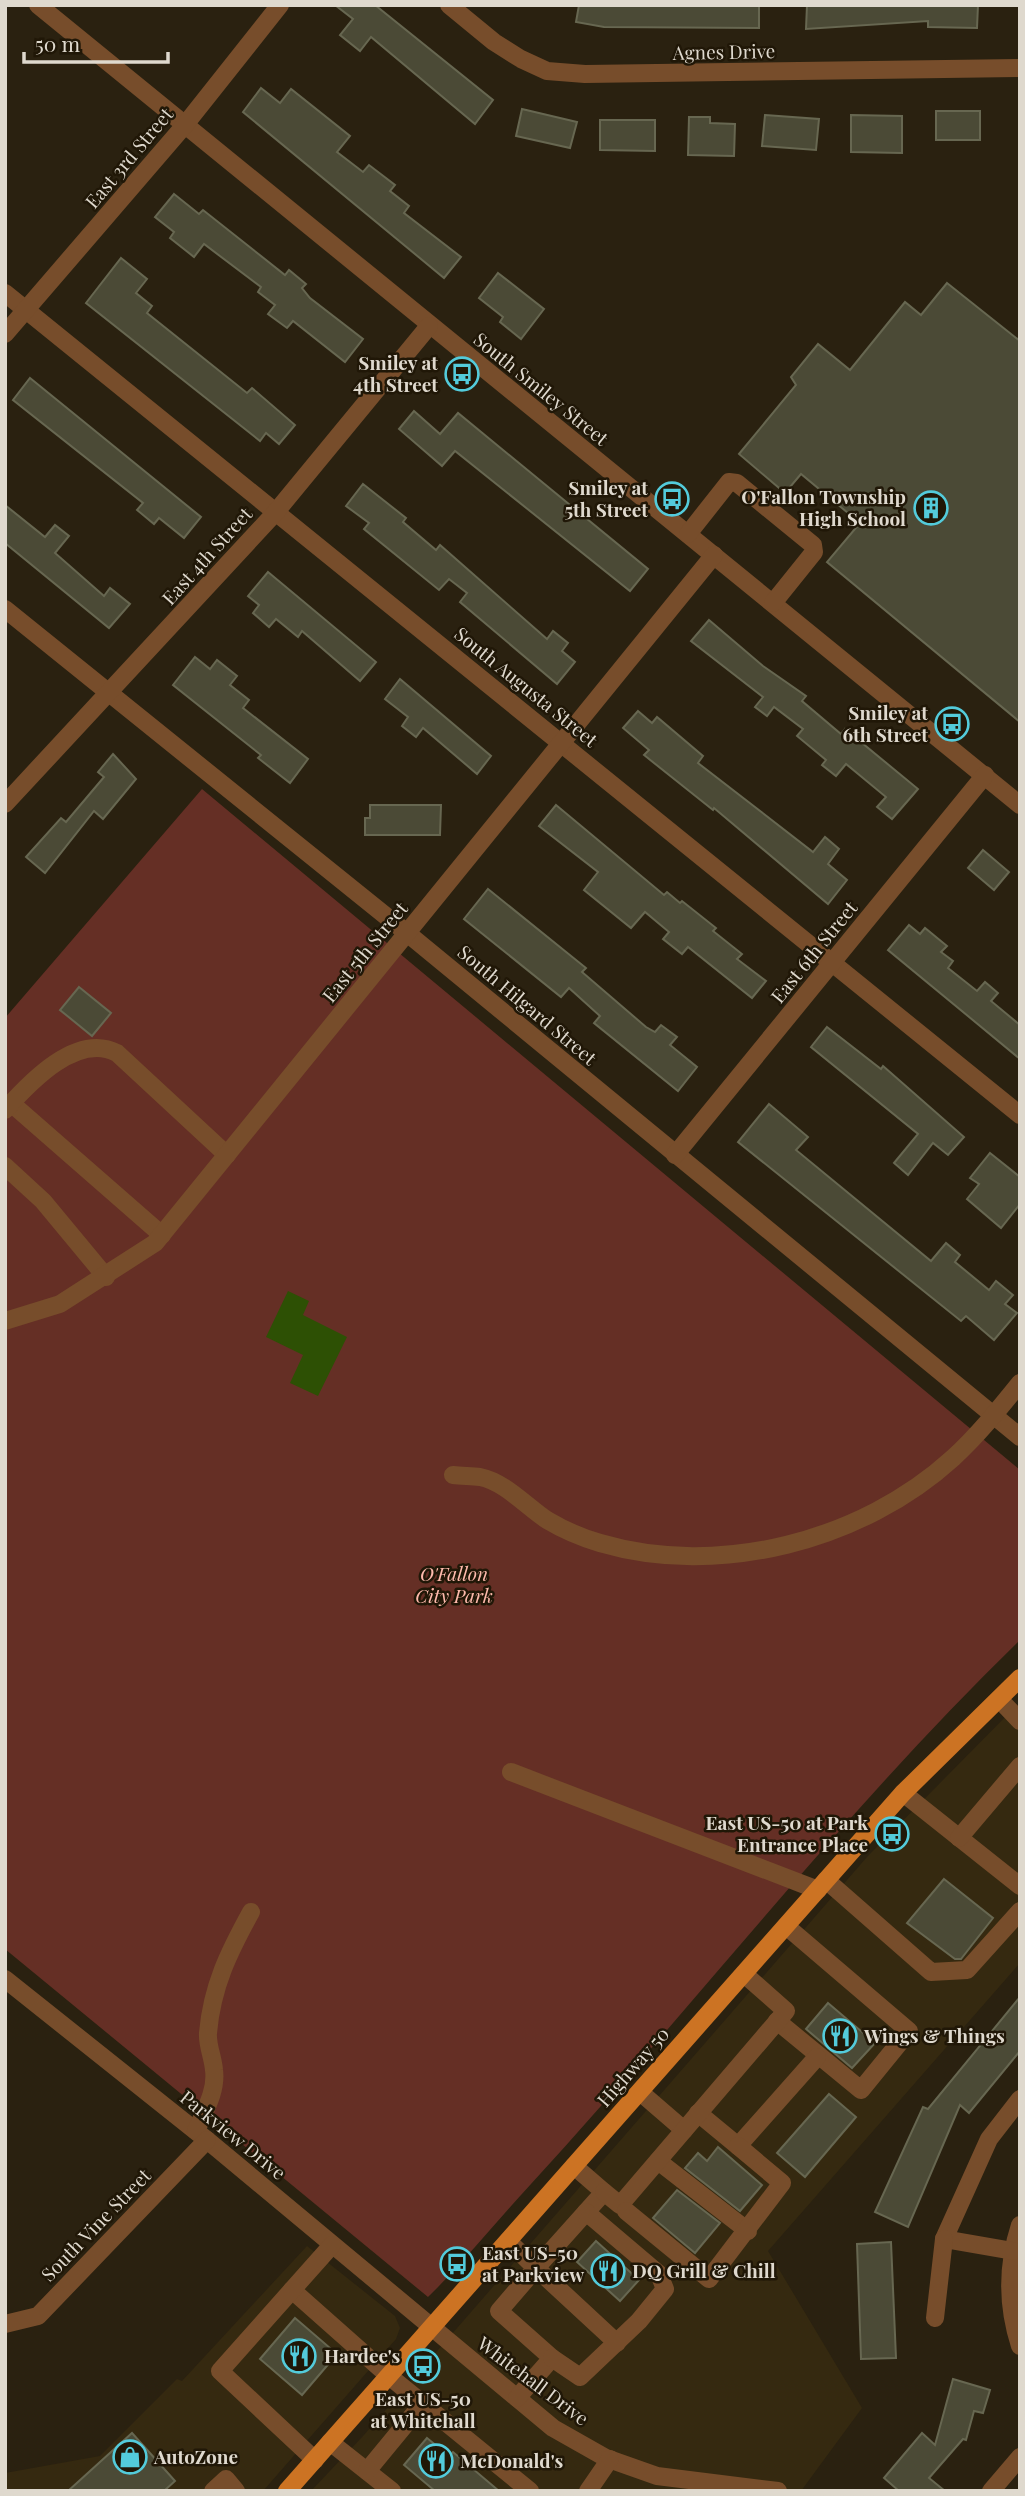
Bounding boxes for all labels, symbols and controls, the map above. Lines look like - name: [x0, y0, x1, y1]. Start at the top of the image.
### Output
- scale bar: [24, 21, 168, 65]
- text: 50 m: [35, 29, 81, 57]
- street label: Agnes Drive: [671, 37, 776, 65]
- street label: East 3rd Street: [78, 101, 178, 213]
- street label: South Smiley Street: [469, 326, 615, 451]
- place label: Smiley at 4th Street: [353, 349, 438, 397]
- bus stop icon: Smiley at 4th Street: [443, 355, 481, 393]
- place label: Smiley at 5th Street: [564, 474, 648, 522]
- bus stop icon: Smiley at 5th Street: [653, 480, 691, 518]
- place label: O'Fallon Township High School: [741, 483, 906, 531]
- building icon: O'Fallon Township High School: [912, 489, 950, 527]
- street label: East 4th Street: [155, 501, 257, 610]
- street label: South Augusta Street: [450, 620, 604, 752]
- place label: Smiley at 6th Street: [842, 699, 928, 747]
- bus stop icon: Smiley at 6th Street: [933, 705, 971, 743]
- street label: East 6th Street: [764, 895, 863, 1008]
- street label: East 5th Street: [316, 896, 413, 1007]
- street label: South Hilgard Street: [453, 938, 603, 1070]
- park label: O'Fallon City Park: [415, 1560, 493, 1608]
- place label: East US-50 at Park Entrance Place: [706, 1809, 869, 1857]
- bus stop icon: East US-50 at Park Entrance Place: [873, 1815, 911, 1853]
- restaurant icon: Wings & Things: [821, 2017, 859, 2055]
- street label: Highway 50: [590, 2021, 674, 2112]
- place label: Wings & Things: [863, 2022, 1005, 2048]
- street label: Parkview Drive: [175, 2084, 292, 2185]
- street label: South Vine Street: [35, 2162, 156, 2286]
- place label: East US-50 at Parkview: [482, 2239, 584, 2287]
- bus stop icon: East US-50 at Parkview: [438, 2245, 476, 2283]
- restaurant icon: DQ Grill & Chill: [589, 2252, 627, 2290]
- place label: DQ Grill & Chill: [632, 2257, 776, 2283]
- street label: Whitehall Drive: [472, 2329, 594, 2431]
- restaurant icon: Hardee's: [280, 2337, 318, 2375]
- place label: Hardee's: [324, 2342, 401, 2368]
- bus stop icon: East US-50 at Whitehall: [404, 2347, 442, 2385]
- place label: East US-50 at Whitehall: [370, 2385, 476, 2433]
- shop icon: AutoZone: [111, 2438, 149, 2476]
- restaurant icon: McDonald's: [417, 2442, 455, 2480]
- place label: AutoZone: [153, 2443, 238, 2469]
- place label: McDonald's: [460, 2447, 563, 2473]

